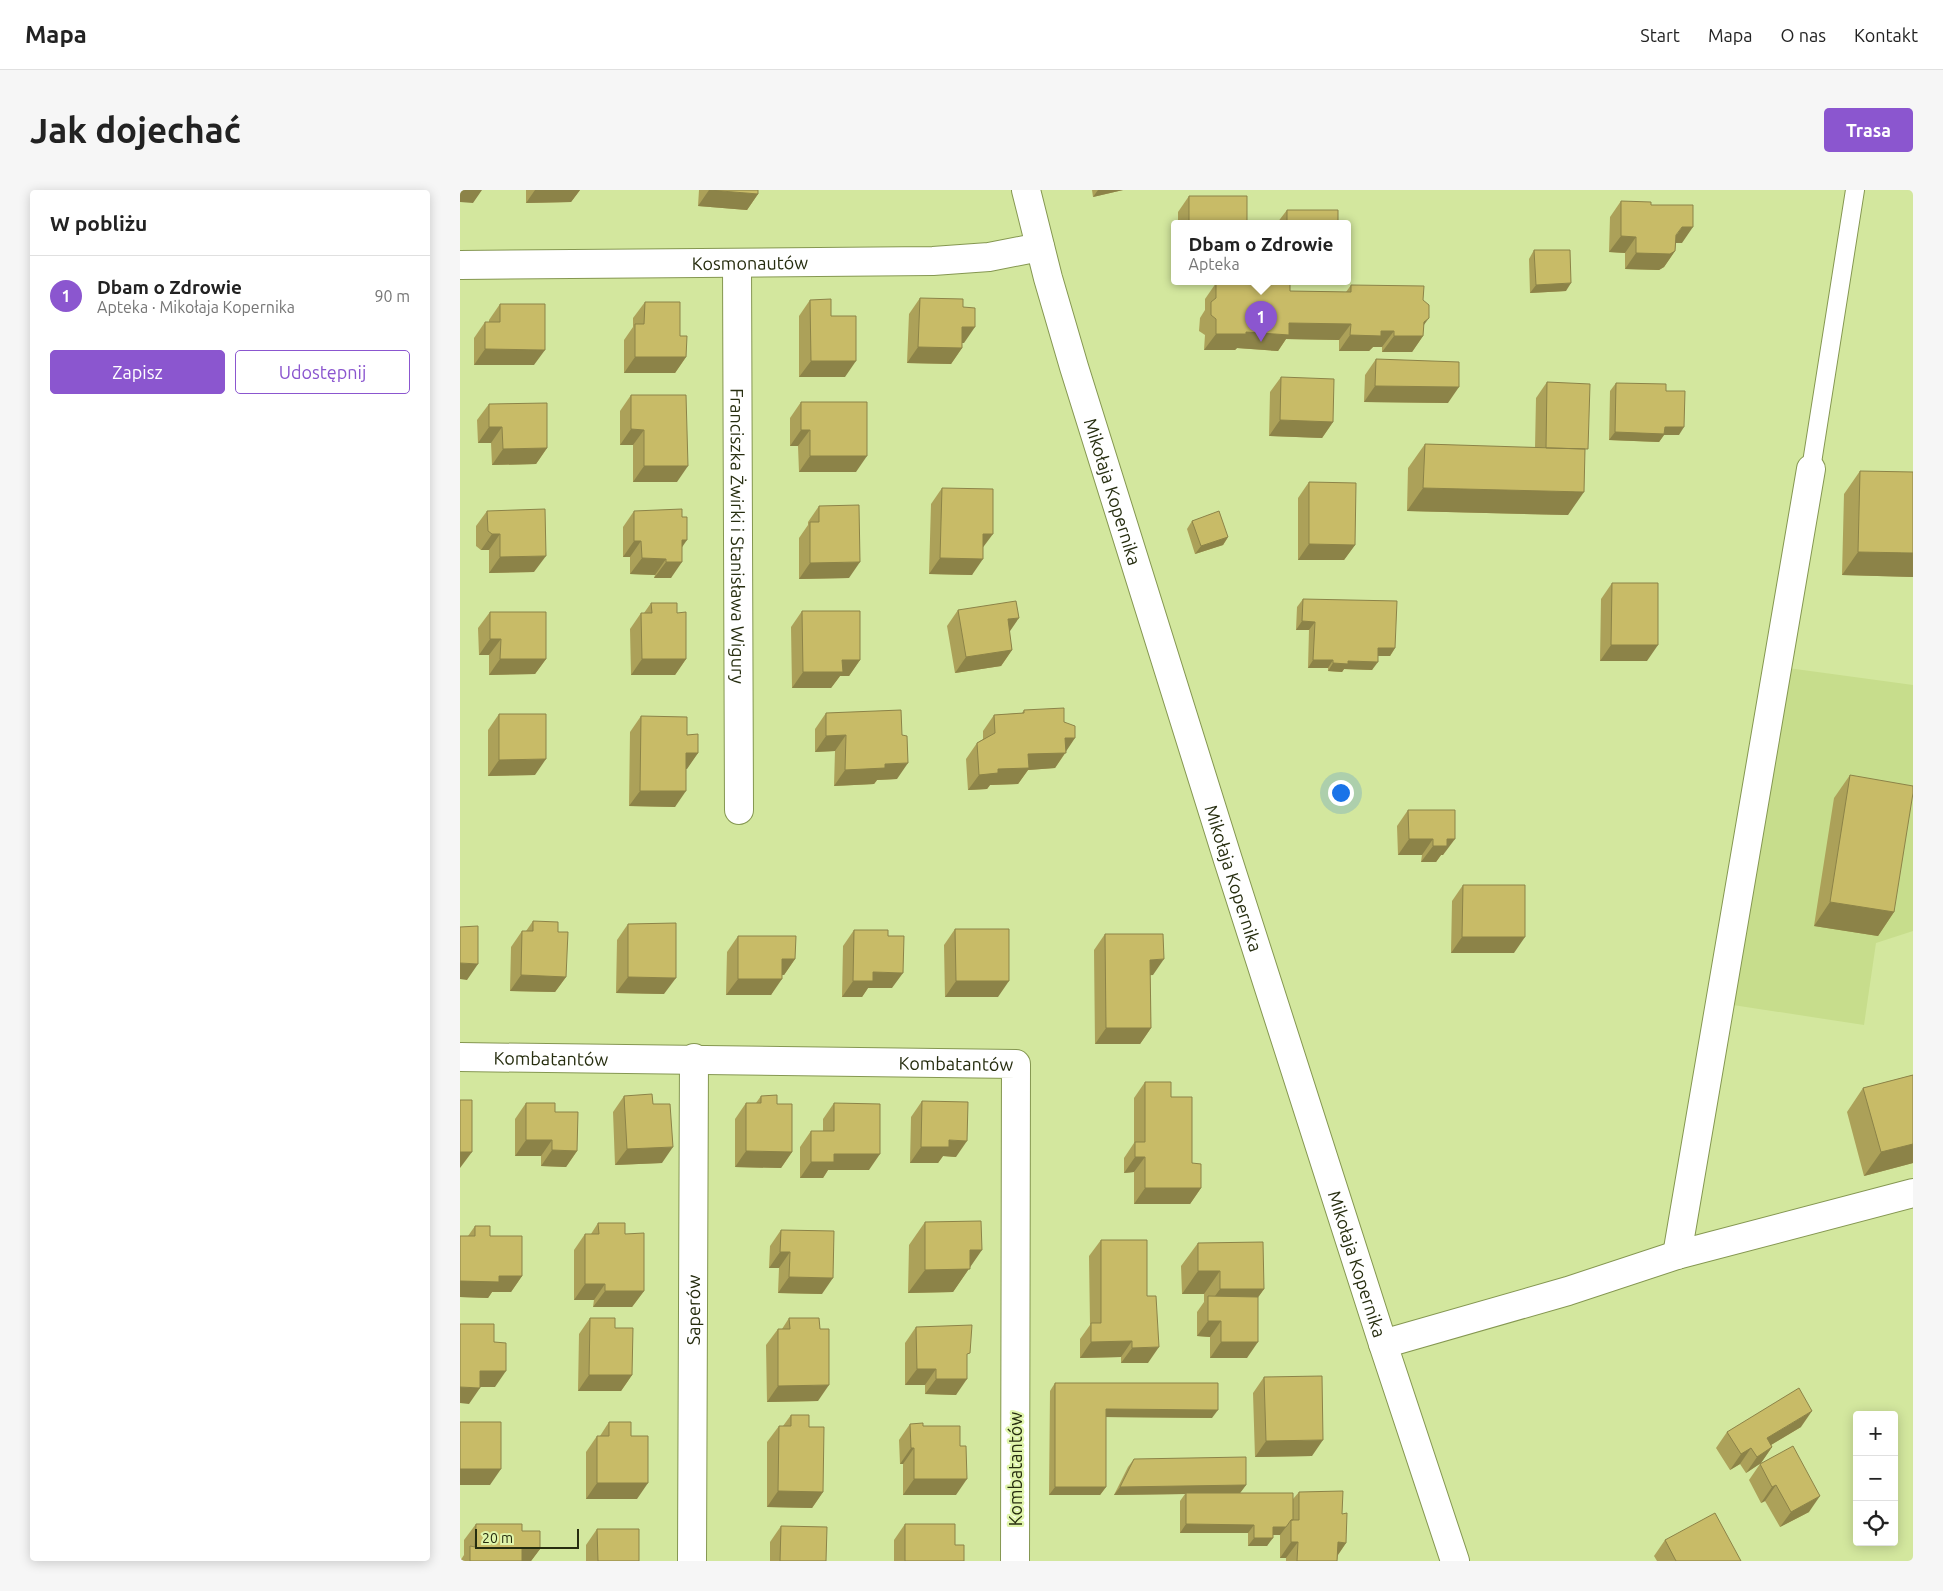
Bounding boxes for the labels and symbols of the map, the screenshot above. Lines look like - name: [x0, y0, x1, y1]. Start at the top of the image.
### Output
- street label: Kosmonautów: [692, 252, 808, 273]
- pin: 1: [1245, 301, 1277, 342]
- street label: Franciszka Żwirki i Stanisława Wigury: [727, 388, 749, 684]
- street label: Mikołaja Kopernika: [1081, 416, 1145, 568]
- your location: [1328, 780, 1354, 806]
- street label: Mikołaja Kopernika: [1201, 802, 1267, 954]
- street label: Kombatantów: [494, 1047, 609, 1069]
- street label: Kombatantów: [898, 1053, 1013, 1074]
- street label: Mikołaja Kopernika: [1325, 1188, 1390, 1340]
- street label: Saperów: [683, 1275, 703, 1345]
- street label: Kombatantów: [1005, 1412, 1025, 1526]
- scale bar: [475, 1526, 579, 1549]

